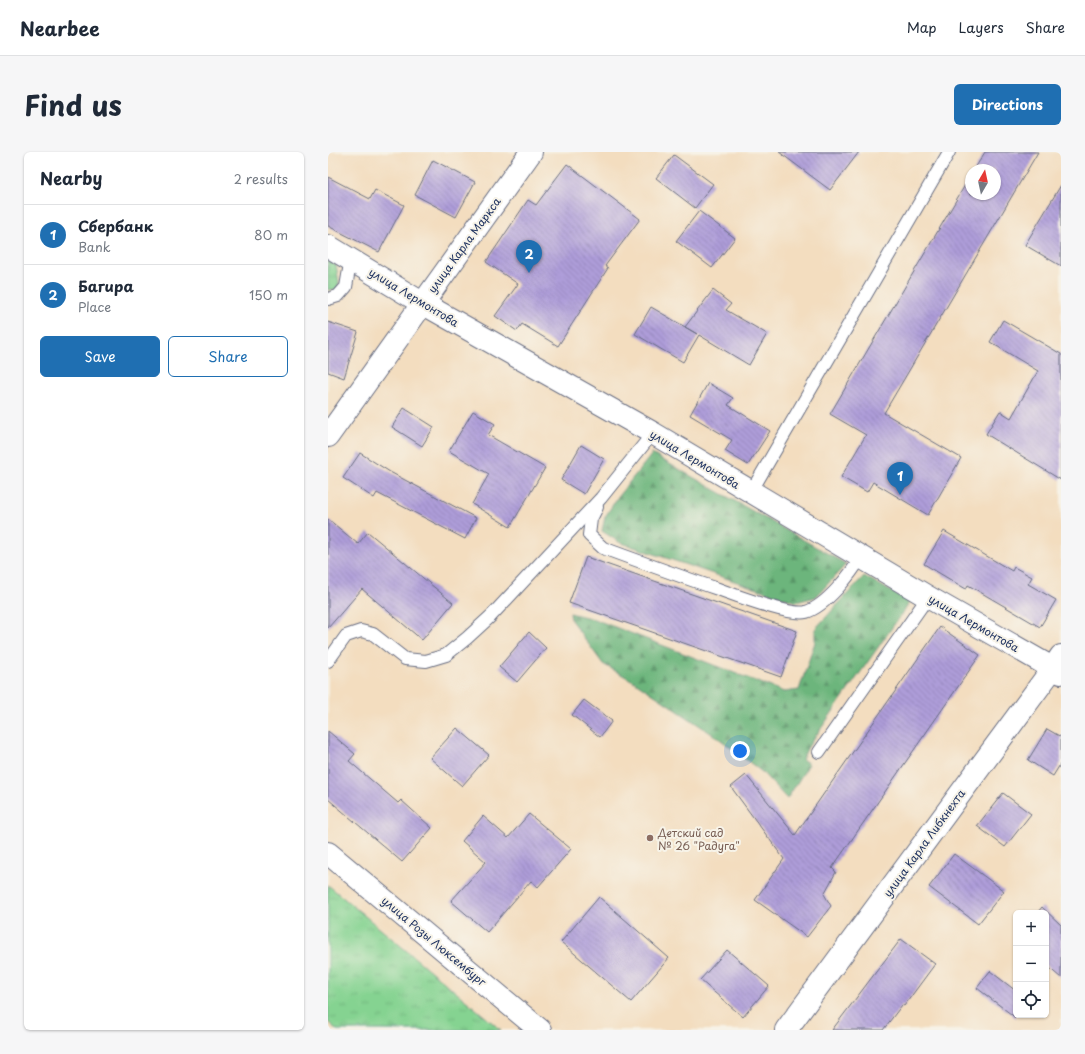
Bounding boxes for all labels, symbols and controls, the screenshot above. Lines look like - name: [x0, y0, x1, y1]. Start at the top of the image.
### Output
- text: Nearbee: [20, 14, 100, 42]
- text: Map: [907, 17, 937, 38]
- text: Layers: [959, 17, 1004, 38]
- text: Share: [1026, 17, 1065, 38]
- text: Find us: [24, 83, 122, 126]
- button: Directions: [954, 84, 1061, 125]
- north arrow: [965, 164, 1001, 200]
- text: Nearby: [40, 165, 102, 191]
- text: 2 results: [234, 169, 288, 188]
- street label: улица Карла Маркса: [423, 194, 505, 296]
- text: Сбербанк: [78, 214, 153, 237]
- text: 1: [50, 225, 56, 244]
- text: 80 m: [254, 225, 288, 244]
- text: Bank: [78, 237, 111, 256]
- pin: 2: [516, 240, 542, 273]
- street label: улица Лермонтова: [366, 263, 462, 331]
- text: Багира: [78, 274, 134, 297]
- text: 2: [48, 285, 58, 304]
- text: 150 m: [249, 285, 288, 304]
- text: Place: [78, 297, 111, 316]
- button: Save: [40, 336, 160, 377]
- button: Share: [168, 336, 288, 377]
- street label: улица Лермонтова: [647, 425, 743, 493]
- pin: 1: [887, 462, 913, 495]
- street label: улица Лермонтова: [925, 590, 1023, 656]
- your location: [730, 741, 750, 761]
- street label: улица Карла Либкнехта: [879, 786, 969, 900]
- place label: Детский сад № 26 "Радуга": [657, 824, 740, 854]
- marker: Детский сад № 26 "Радуга": [645, 833, 655, 843]
- street label: улица Розы Люксембург: [378, 892, 490, 990]
- map controls: [1013, 910, 1049, 1018]
- button: +: [1013, 910, 1049, 946]
- button: −: [1013, 946, 1049, 982]
- button: locate: [1013, 982, 1049, 1018]

